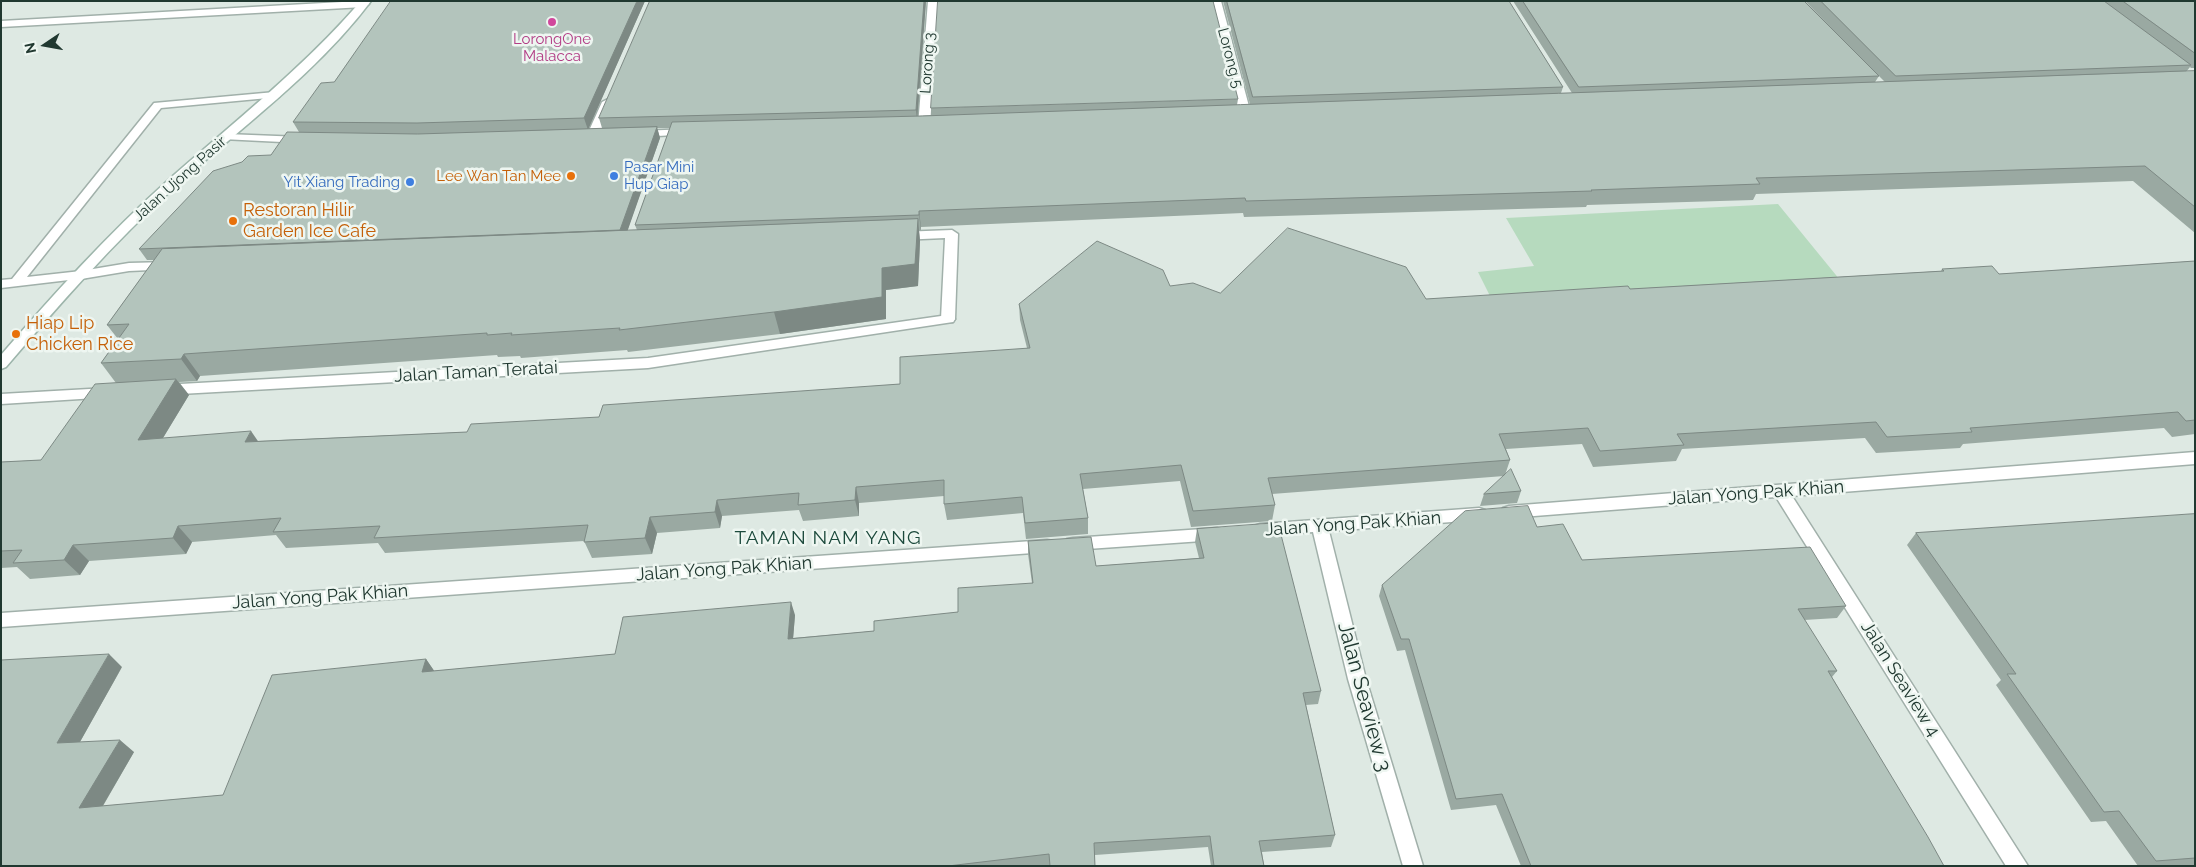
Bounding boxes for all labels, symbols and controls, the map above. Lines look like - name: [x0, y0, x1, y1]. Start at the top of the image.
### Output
- marker: LorongOne Malacca: [546, 16, 558, 28]
- north arrow: [20, 20, 70, 70]
- street label: Lorong 5: [1213, 26, 1247, 90]
- place label: LorongOne Malacca: [513, 30, 591, 65]
- street label: Lorong 3: [917, 32, 939, 94]
- text: N: [21, 41, 39, 55]
- street label: Jalan Ujong Pasir: [130, 133, 230, 225]
- place label: Pasar Mini Hup Giap: [624, 158, 694, 193]
- place label: Lee Wan Tan Mee: [436, 167, 561, 185]
- marker: Lee Wan Tan Mee: [565, 170, 577, 182]
- marker: Pasar Mini Hup Giap: [608, 170, 620, 182]
- place label: Yit Xiang Trading: [284, 173, 400, 191]
- marker: Yit Xiang Trading: [404, 176, 416, 188]
- place label: Restoran Hilir Garden Ice Cafe: [243, 200, 376, 242]
- marker: Restoran Hilir Garden Ice Cafe: [227, 215, 239, 227]
- place label: Hiap Lip Chicken Rice: [26, 313, 133, 356]
- marker: Hiap Lip Chicken Rice: [10, 328, 22, 340]
- street label: Jalan Taman Teratai: [394, 357, 558, 387]
- street label: Jalan Yong Pak Khian: [1667, 476, 1845, 510]
- street label: Jalan Yong Pak Khian: [1264, 507, 1442, 541]
- district label: TAMAN NAM YANG: [733, 527, 923, 549]
- street label: Jalan Yong Pak Khian: [635, 552, 813, 586]
- street label: Jalan Yong Pak Khian: [231, 580, 409, 614]
- street label: Jalan Seaview 4: [1856, 617, 1944, 741]
- street label: Jalan Seaview 3: [1332, 619, 1396, 775]

